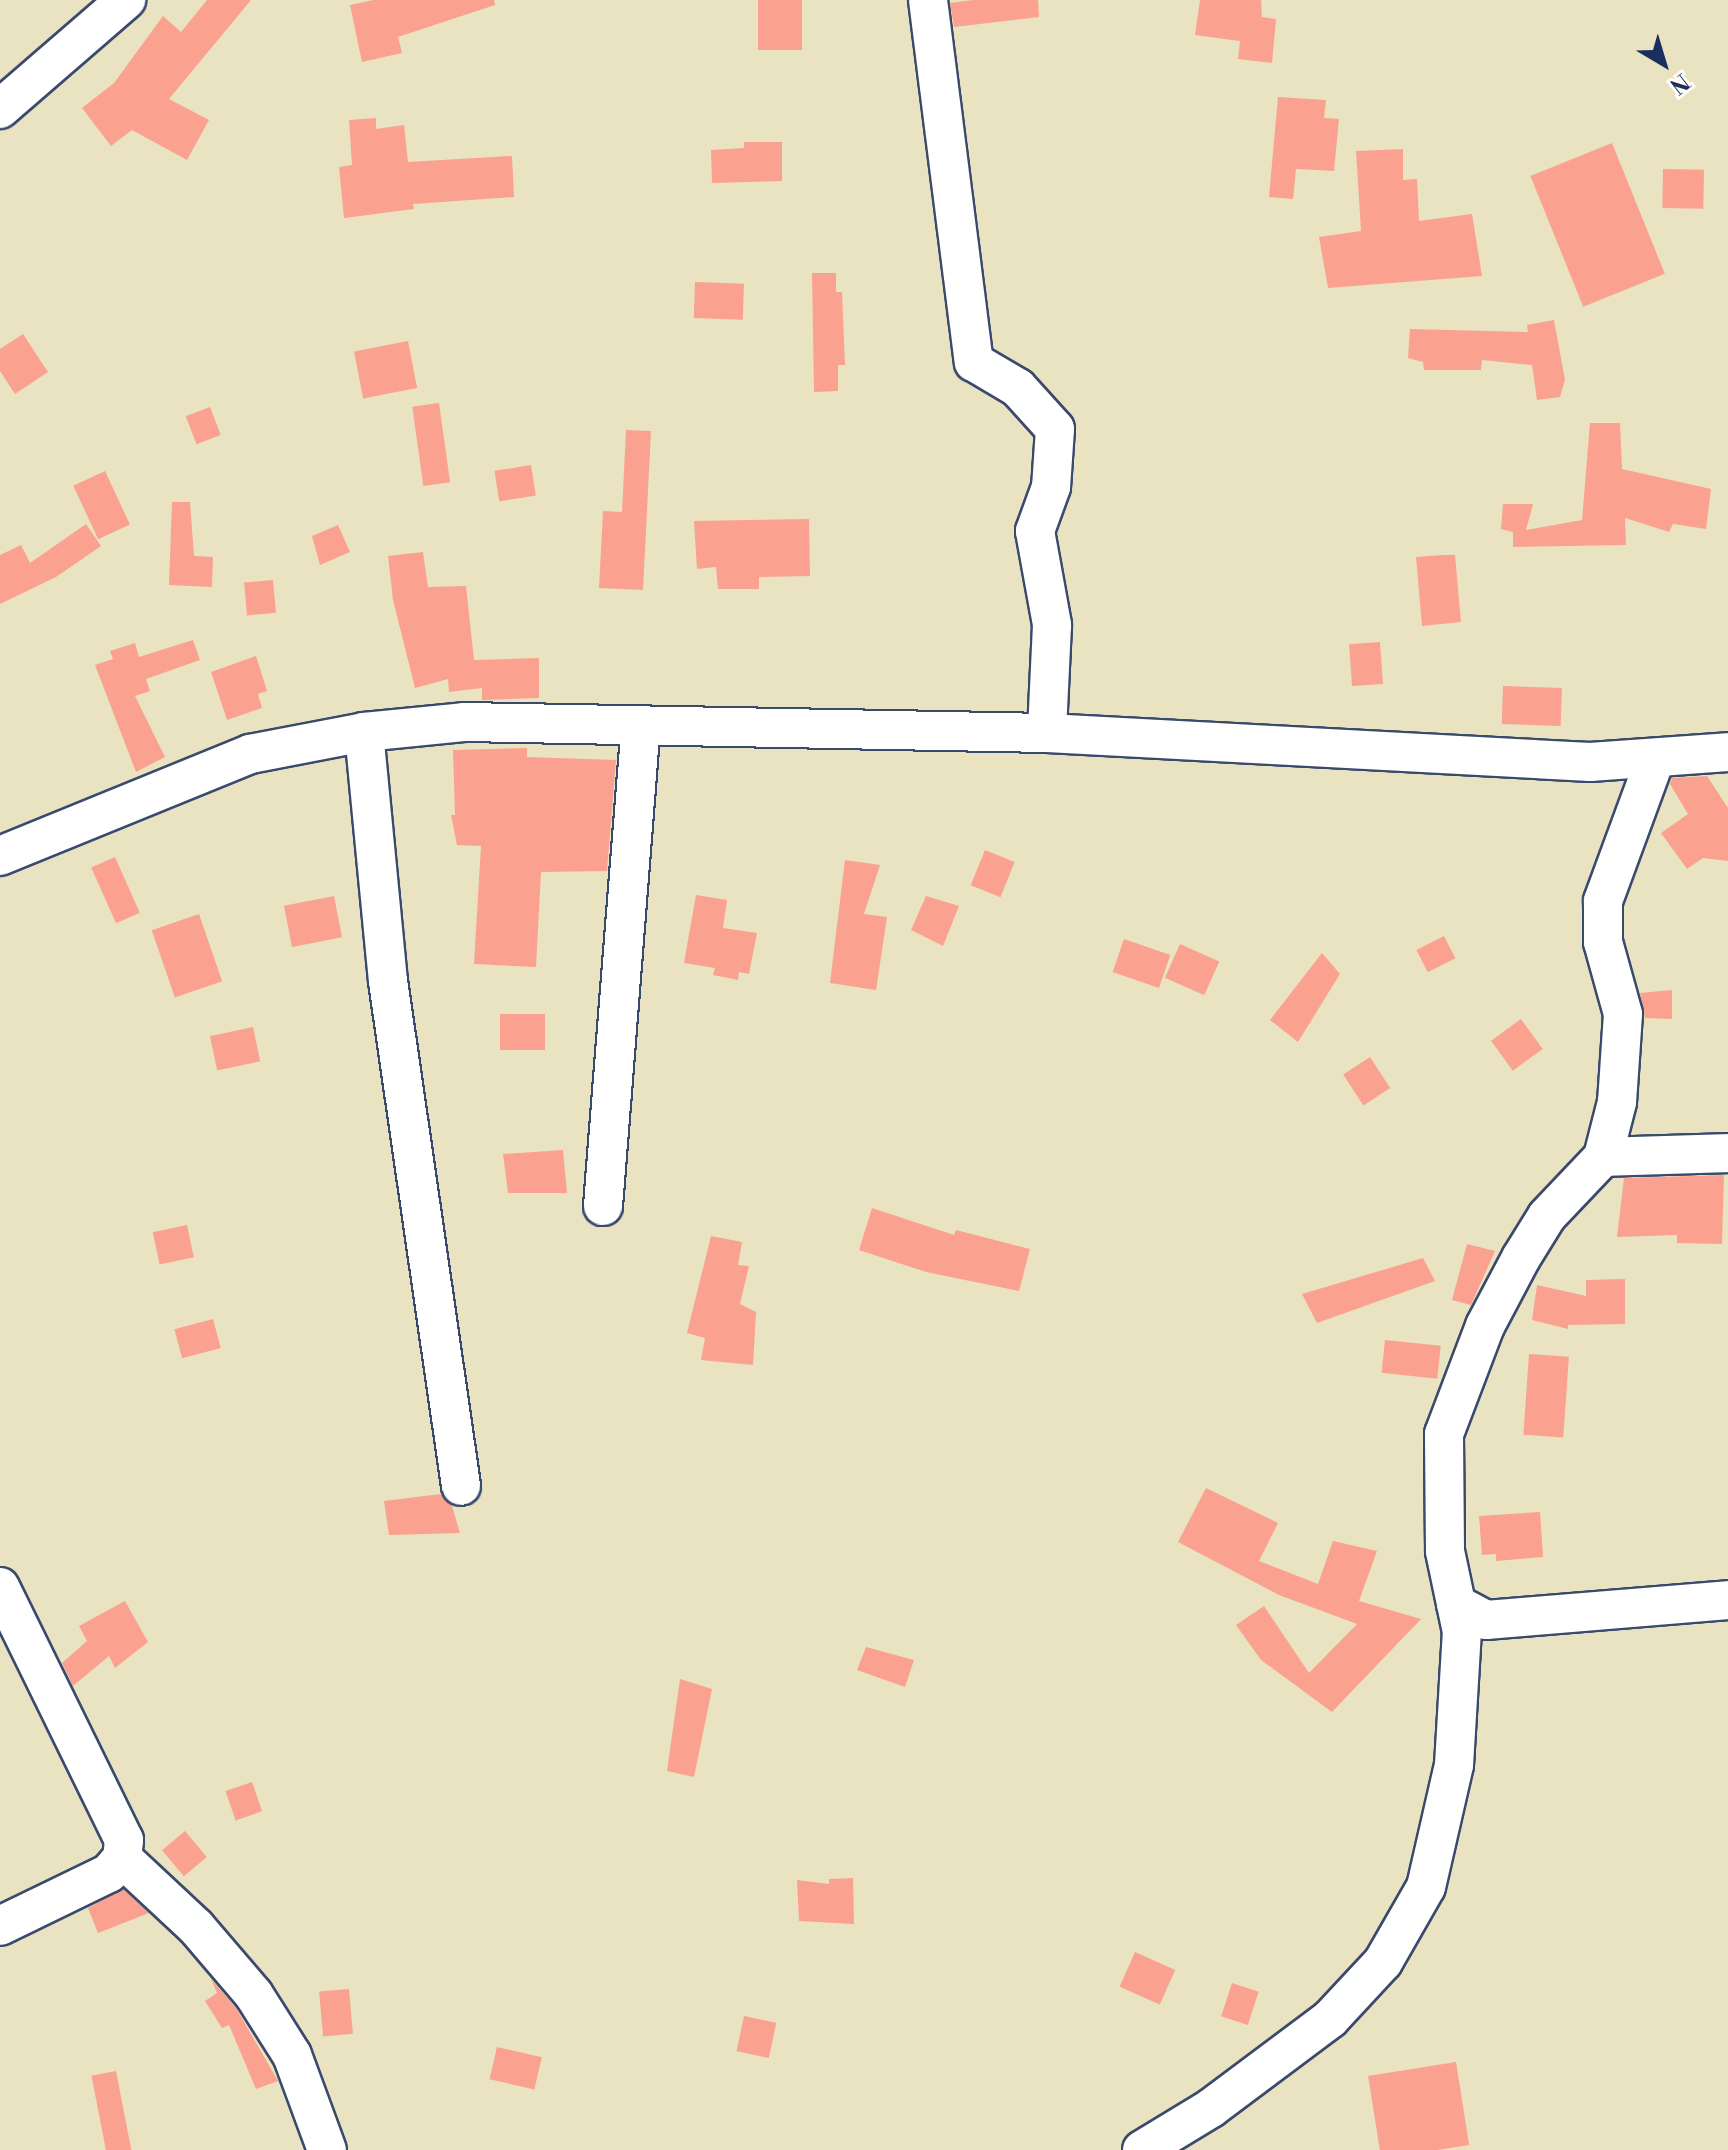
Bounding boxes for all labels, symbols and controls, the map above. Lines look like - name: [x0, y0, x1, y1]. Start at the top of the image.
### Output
- north arrow: [1624, 24, 1704, 104]
- text: N: [1664, 67, 1694, 99]

